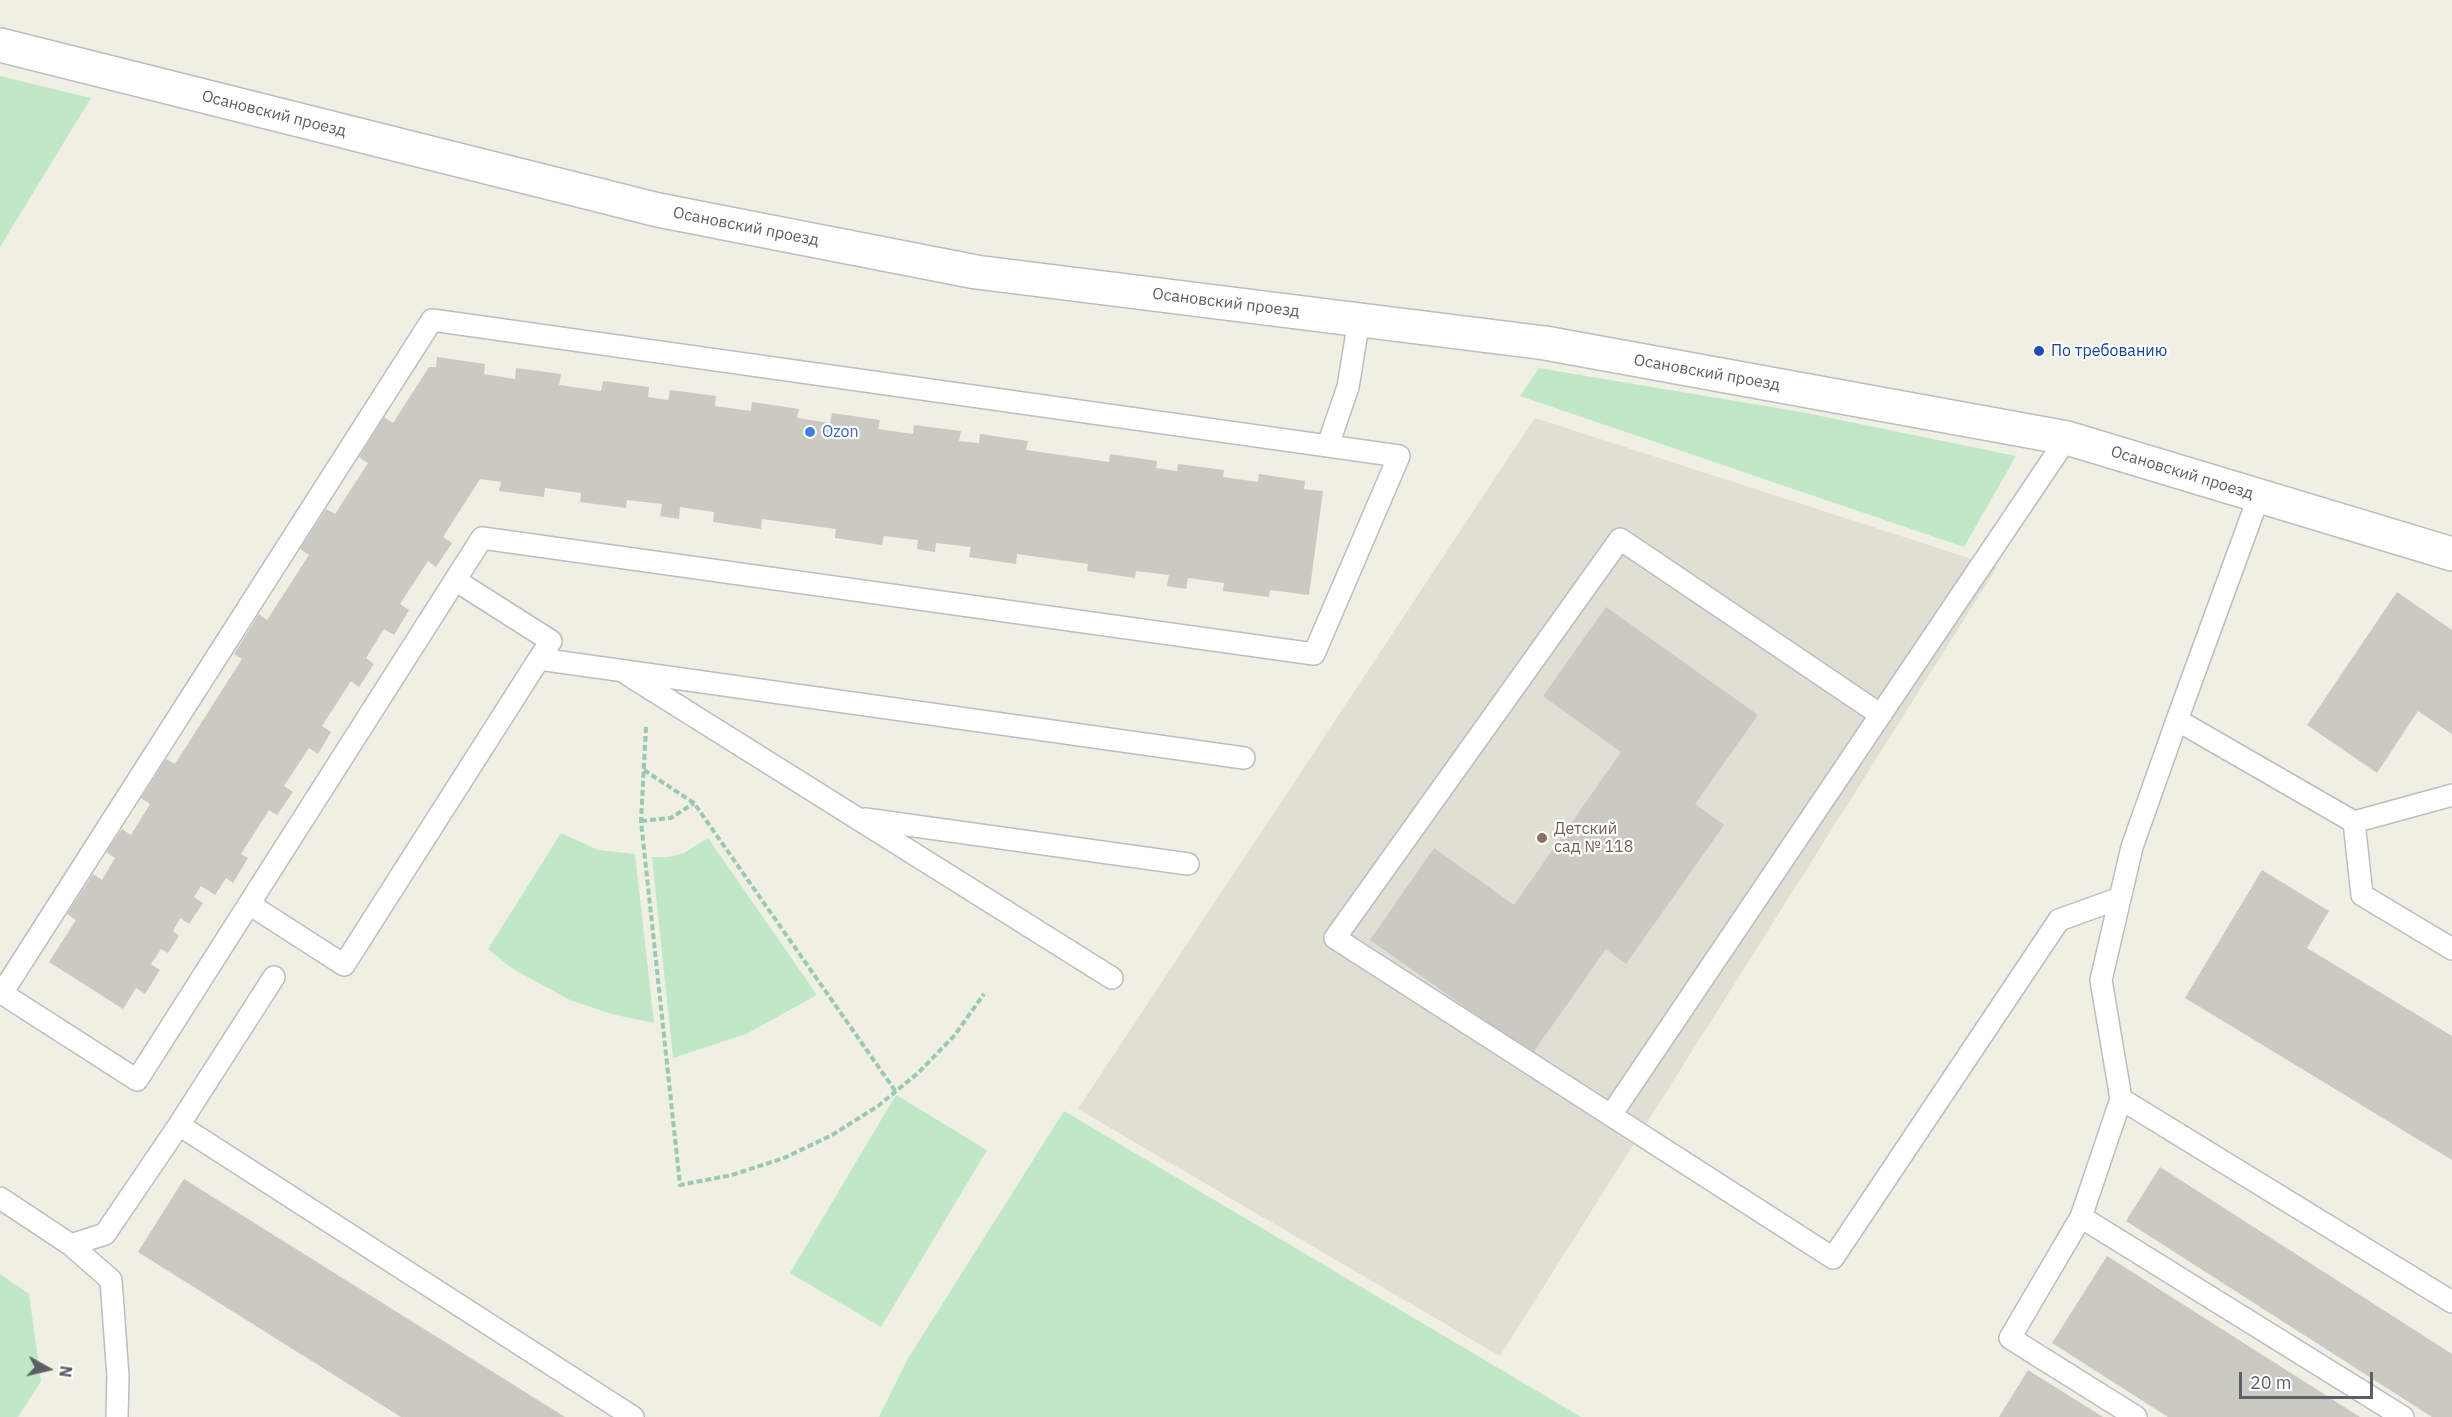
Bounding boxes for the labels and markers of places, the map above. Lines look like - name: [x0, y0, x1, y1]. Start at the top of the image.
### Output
- place label: По требованию: [2051, 341, 2167, 361]
- marker: По требованию: [2032, 344, 2046, 358]
- place label: Ozon: [822, 422, 859, 442]
- marker: Ozon: [803, 425, 817, 439]
- place label: Детский сад № 118: [1554, 819, 1633, 857]
- marker: Детский сад № 118: [1535, 831, 1549, 845]

